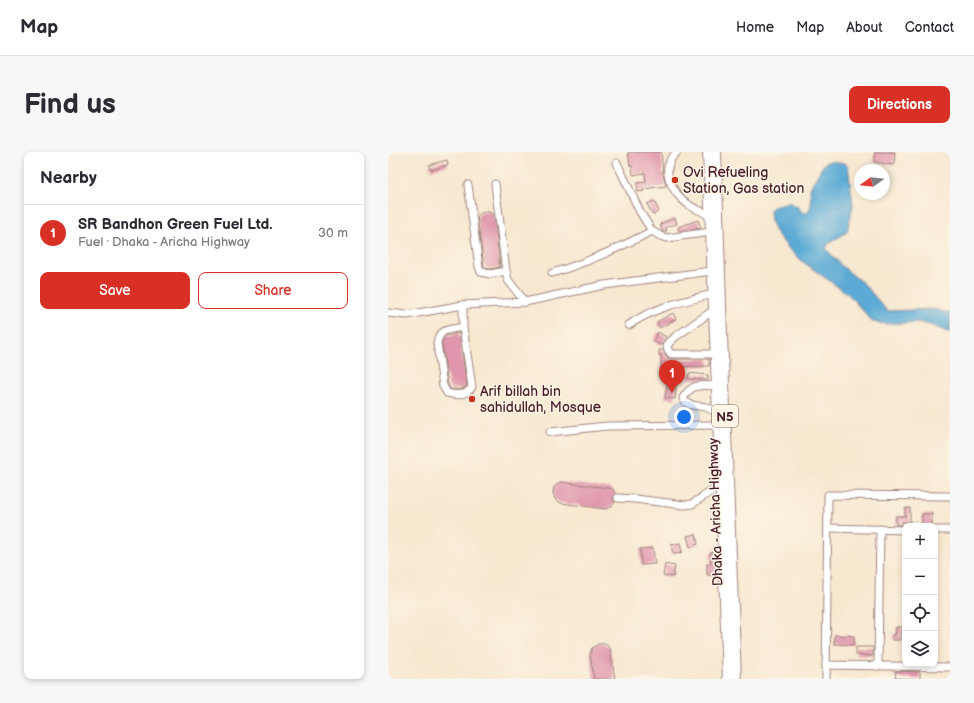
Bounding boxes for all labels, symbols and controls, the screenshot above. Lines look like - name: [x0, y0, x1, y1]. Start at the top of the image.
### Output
- text: Map: [20, 16, 58, 39]
- text: Home: [736, 19, 774, 36]
- text: Map: [796, 19, 824, 36]
- text: About: [846, 19, 883, 36]
- text: Contact: [905, 19, 954, 36]
- button: Directions: [849, 86, 950, 123]
- text: Find us: [24, 88, 116, 121]
- place label: Ovi Refueling Station, Gas station: [683, 164, 804, 197]
- north arrow: [854, 164, 890, 200]
- text: Nearby: [40, 168, 97, 188]
- marker: Ovi Refueling Station, Gas station: [670, 175, 680, 185]
- text: SR Bandhon Green Fuel Ltd.: [78, 215, 273, 234]
- text: 1: [50, 225, 56, 241]
- text: 30 m: [318, 225, 348, 241]
- text: Fuel · Dhaka - Aricha Highway: [78, 234, 250, 250]
- button: Save: [40, 272, 190, 309]
- button: Share: [198, 272, 348, 309]
- pin: 1: [659, 360, 685, 393]
- place label: Arif billah bin sahidullah, Mosque: [480, 383, 601, 416]
- marker: Arif billah bin sahidullah, Mosque: [467, 394, 477, 404]
- road number: N5: [712, 405, 738, 427]
- your location: [674, 407, 694, 427]
- street label: Dhaka - Aricha Highway: [704, 437, 727, 586]
- map controls: [902, 523, 938, 667]
- button: +: [902, 523, 938, 559]
- button: −: [902, 559, 938, 595]
- button: locate: [902, 595, 938, 631]
- button: layers: [902, 631, 938, 667]

